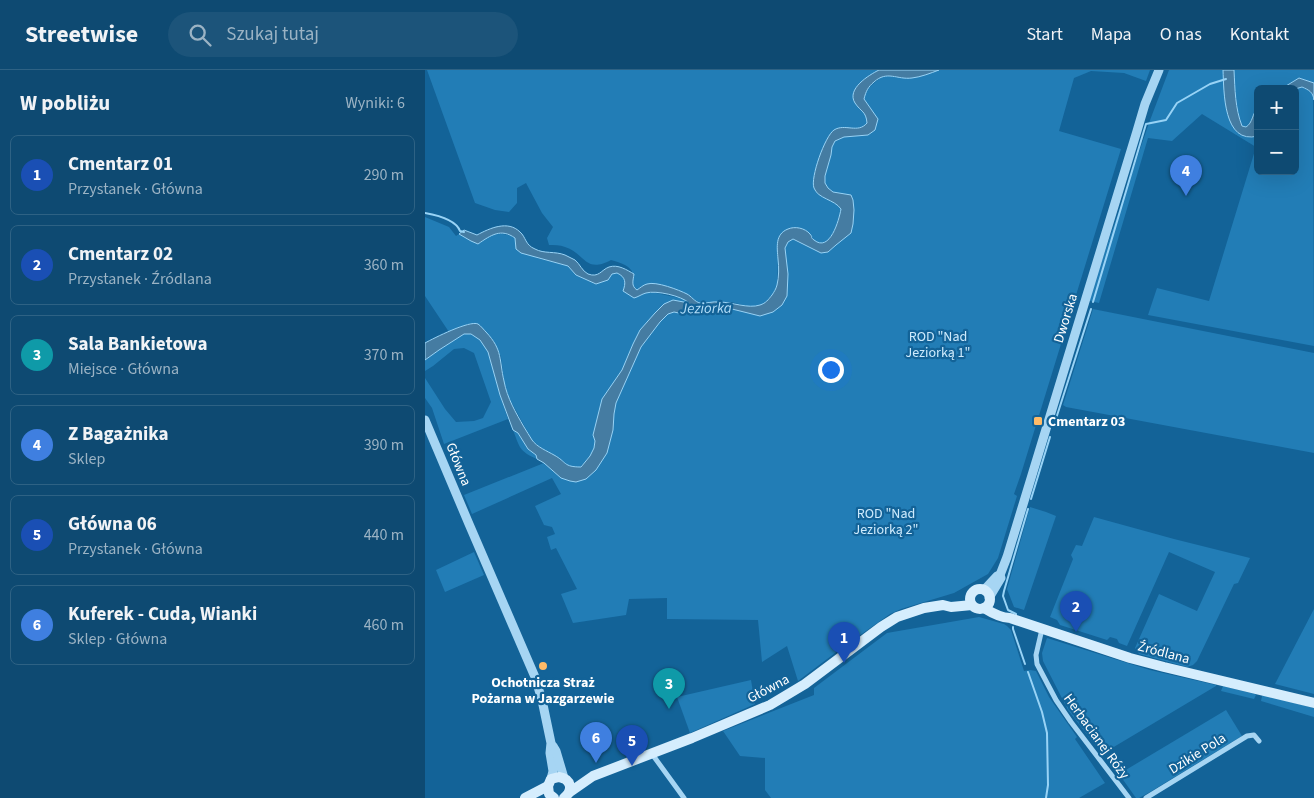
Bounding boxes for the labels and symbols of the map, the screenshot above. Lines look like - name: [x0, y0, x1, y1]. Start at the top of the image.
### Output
- pin: 4: [1170, 155, 1202, 196]
- street label: Dworska: [1049, 291, 1083, 345]
- water label: Jeziorka: [679, 298, 732, 319]
- park label: ROD "Nad Jeziorką 1": [905, 327, 971, 363]
- your location: [818, 357, 844, 383]
- place label: Cmentarz 03: [1048, 412, 1125, 432]
- marker: Cmentarz 03: [1032, 415, 1044, 427]
- street label: Główna: [440, 440, 476, 489]
- park label: ROD "Nad Jeziorką 2": [853, 504, 919, 540]
- pin: 2: [1060, 591, 1092, 632]
- pin: 1: [828, 622, 860, 663]
- street label: Źródlana: [1136, 636, 1192, 669]
- marker: Ochotnicza Straż Pożarna w Jazgarzewie: [537, 660, 549, 672]
- pin: 3: [653, 668, 685, 709]
- street label: Główna: [744, 669, 793, 708]
- place label: Ochotnicza Straż Pożarna w Jazgarzewie: [471, 673, 615, 709]
- street label: Herbacianej Róży: [1058, 690, 1134, 784]
- pin: 6: [580, 722, 612, 763]
- pin: 5: [616, 725, 648, 766]
- street label: Dzikie Pola: [1165, 728, 1230, 779]

